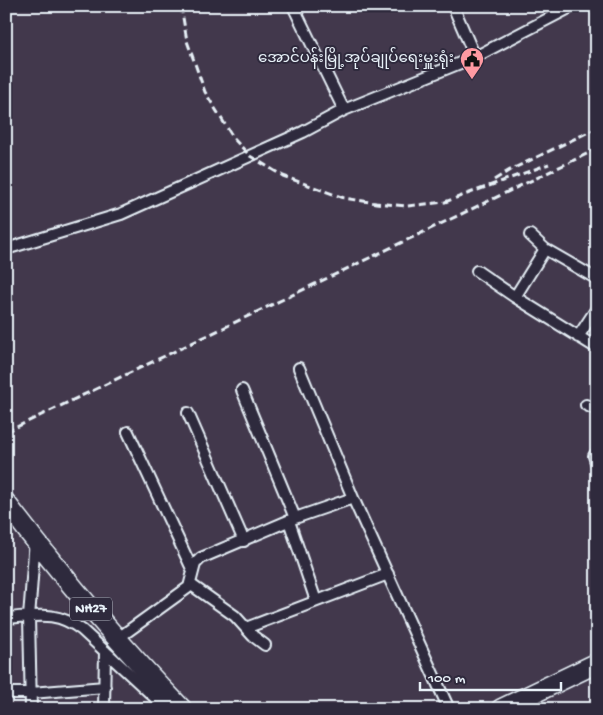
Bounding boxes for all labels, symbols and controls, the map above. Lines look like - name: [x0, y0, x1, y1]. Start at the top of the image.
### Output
- public building icon: အောင်ပန်းမြို့အုပ်ချုပ်ရေးမှူးရုံး: [459, 46, 485, 80]
- place label: အောင်ပန်းမြို့အုပ်ချုပ်ရေးမှူးရုံး: [258, 47, 454, 69]
- road number: NH27: [70, 598, 112, 620]
- scale bar: [420, 660, 562, 692]
- text: 100 m: [427, 670, 466, 688]

